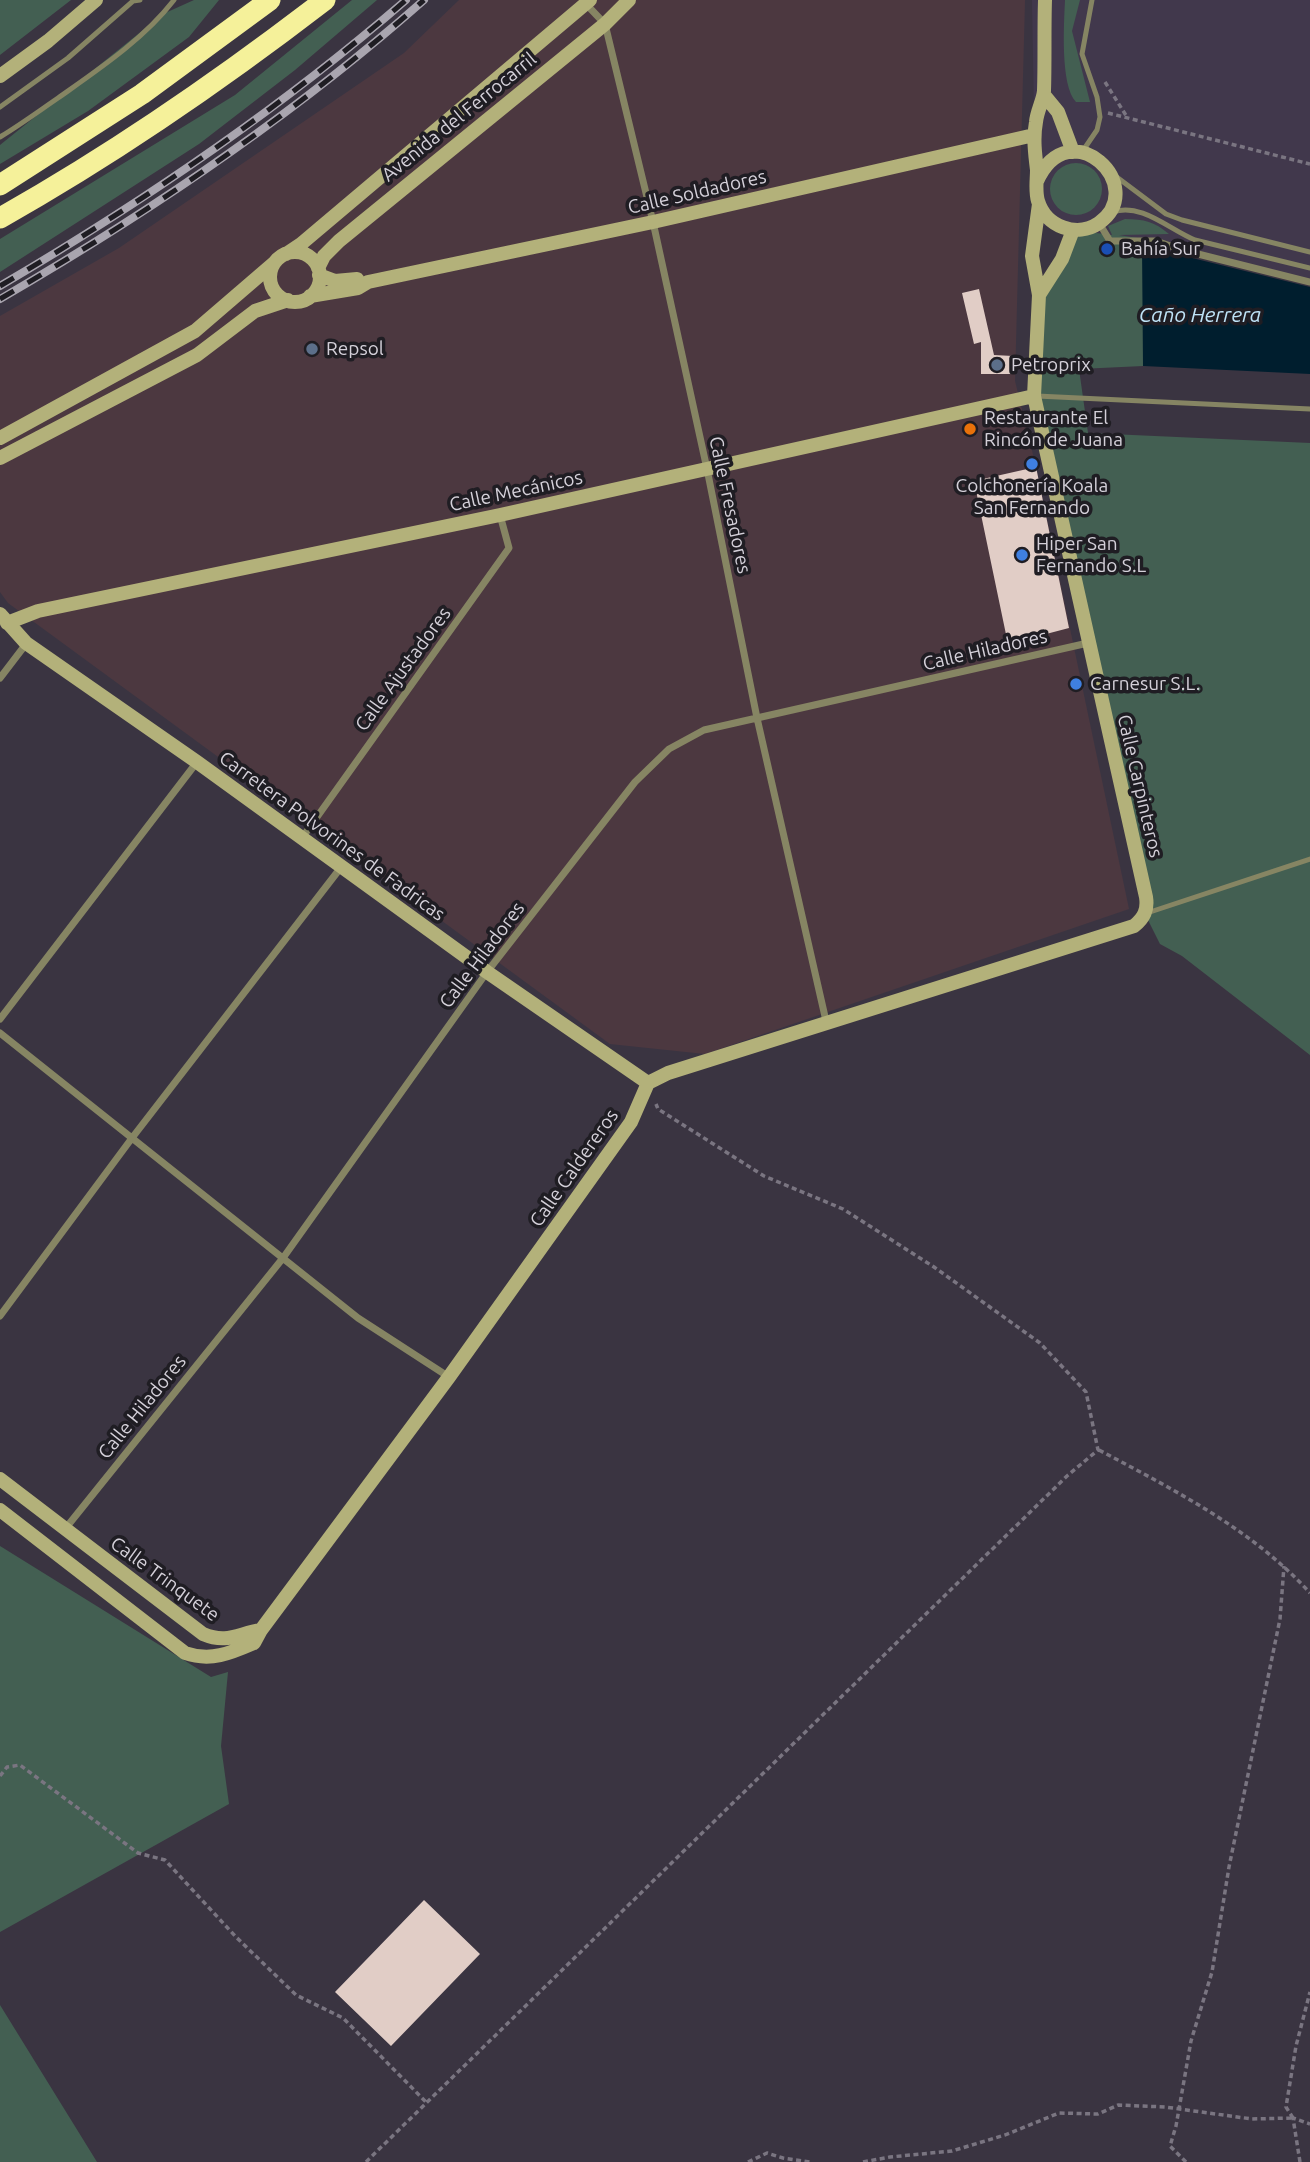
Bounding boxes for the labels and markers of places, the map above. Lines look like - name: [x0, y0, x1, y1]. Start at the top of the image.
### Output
- place label: Bahía Sur: [1121, 238, 1200, 260]
- marker: Bahía Sur: [1099, 241, 1115, 257]
- place label: Repsol: [326, 338, 384, 360]
- marker: Repsol: [304, 341, 320, 357]
- place label: Petroprix: [1011, 354, 1091, 376]
- marker: Petroprix: [989, 357, 1005, 373]
- place label: Restaurante El Rincón de Juana: [984, 407, 1123, 451]
- marker: Restaurante El Rincón de Juana: [962, 421, 978, 437]
- marker: Colchonería Koala San Fernando: [1024, 456, 1040, 472]
- place label: Colchonería Koala San Fernando: [956, 475, 1108, 519]
- place label: Hiper San Fernando S.L: [1036, 533, 1146, 577]
- marker: Hiper San Fernando S.L: [1014, 547, 1030, 563]
- place label: Carnesur S.L.: [1090, 673, 1200, 695]
- marker: Carnesur S.L.: [1068, 676, 1084, 692]

